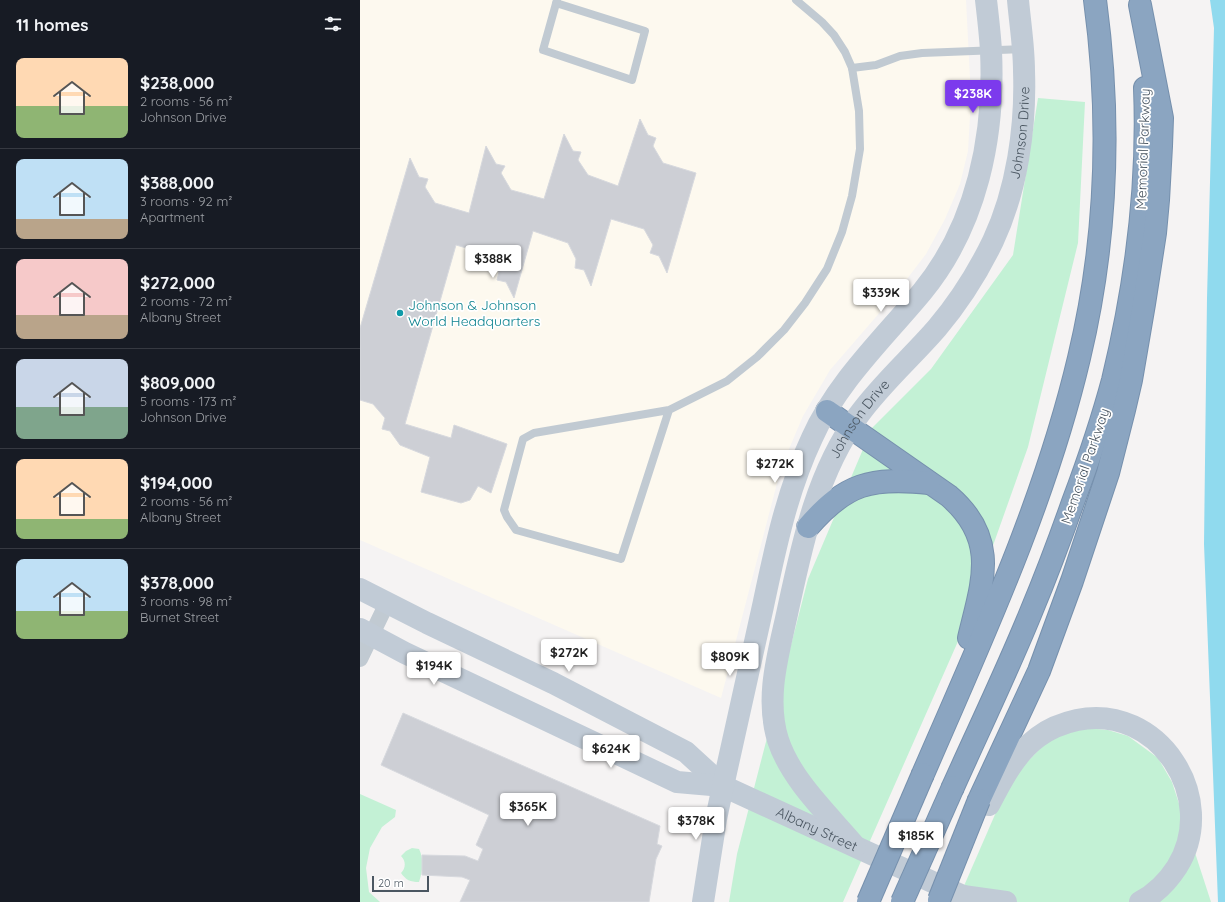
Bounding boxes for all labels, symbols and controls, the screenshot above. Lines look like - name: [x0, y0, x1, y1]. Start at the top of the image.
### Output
- icon: filters: [322, 13, 344, 35]
- text: 11 homes: [16, 14, 88, 35]
- text: $238,000: [140, 72, 214, 93]
- icon: home: [48, 74, 96, 122]
- pin: $238K: [945, 80, 1001, 114]
- text: $238K: [954, 85, 992, 101]
- street label: Johnson Drive: [1005, 86, 1033, 181]
- street label: Memorial Parkway: [1132, 88, 1154, 210]
- text: 2 rooms · 56 m²: [140, 93, 232, 109]
- text: Johnson Drive: [140, 109, 227, 125]
- text: $388,000: [140, 172, 214, 193]
- icon: home: [48, 175, 96, 223]
- text: 3 rooms · 92 m²: [140, 193, 232, 209]
- text: Apartment: [140, 209, 205, 225]
- pin: $388K: [465, 245, 521, 279]
- text: $388K: [474, 250, 512, 266]
- text: $272,000: [140, 272, 215, 293]
- icon: home: [48, 275, 96, 323]
- pin: $339K: [853, 279, 909, 313]
- text: $339K: [862, 284, 900, 300]
- text: 2 rooms · 72 m²: [140, 293, 232, 309]
- place label: Johnson & Johnson World Headquarters: [408, 296, 540, 330]
- marker: Johnson & Johnson World Headquarters: [395, 308, 405, 318]
- text: Albany Street: [140, 309, 221, 325]
- text: $809,000: [140, 372, 215, 393]
- icon: home: [48, 375, 96, 423]
- street label: Johnson Drive: [825, 375, 893, 462]
- text: 5 rooms · 173 m²: [140, 393, 236, 409]
- street label: Memorial Parkway: [1057, 406, 1113, 526]
- text: Johnson Drive: [140, 409, 227, 425]
- pin: $272K: [747, 450, 803, 484]
- text: $272K: [756, 455, 794, 471]
- text: $194,000: [140, 472, 212, 493]
- icon: home: [48, 475, 96, 523]
- text: 2 rooms · 56 m²: [140, 493, 232, 509]
- text: Albany Street: [140, 509, 221, 525]
- text: $378,000: [140, 572, 214, 593]
- icon: home: [48, 575, 96, 623]
- text: 3 rooms · 98 m²: [140, 593, 232, 609]
- text: Burnet Street: [140, 609, 219, 625]
- pin: $272K: [541, 639, 597, 673]
- pin: $809K: [702, 643, 758, 677]
- text: $272K: [550, 644, 588, 660]
- text: $809K: [711, 648, 749, 664]
- pin: $194K: [406, 652, 462, 686]
- text: $194K: [416, 657, 452, 673]
- pin: $624K: [583, 735, 639, 769]
- text: $624K: [592, 740, 630, 756]
- pin: $365K: [500, 793, 556, 827]
- text: $365K: [509, 798, 547, 814]
- street label: Albany Street: [773, 803, 861, 856]
- pin: $378K: [668, 807, 724, 841]
- text: $378K: [677, 812, 715, 828]
- pin: $185K: [888, 822, 944, 856]
- text: $185K: [898, 827, 934, 843]
- scale bar: [372, 874, 429, 893]
- text: 20 m: [378, 876, 404, 890]

